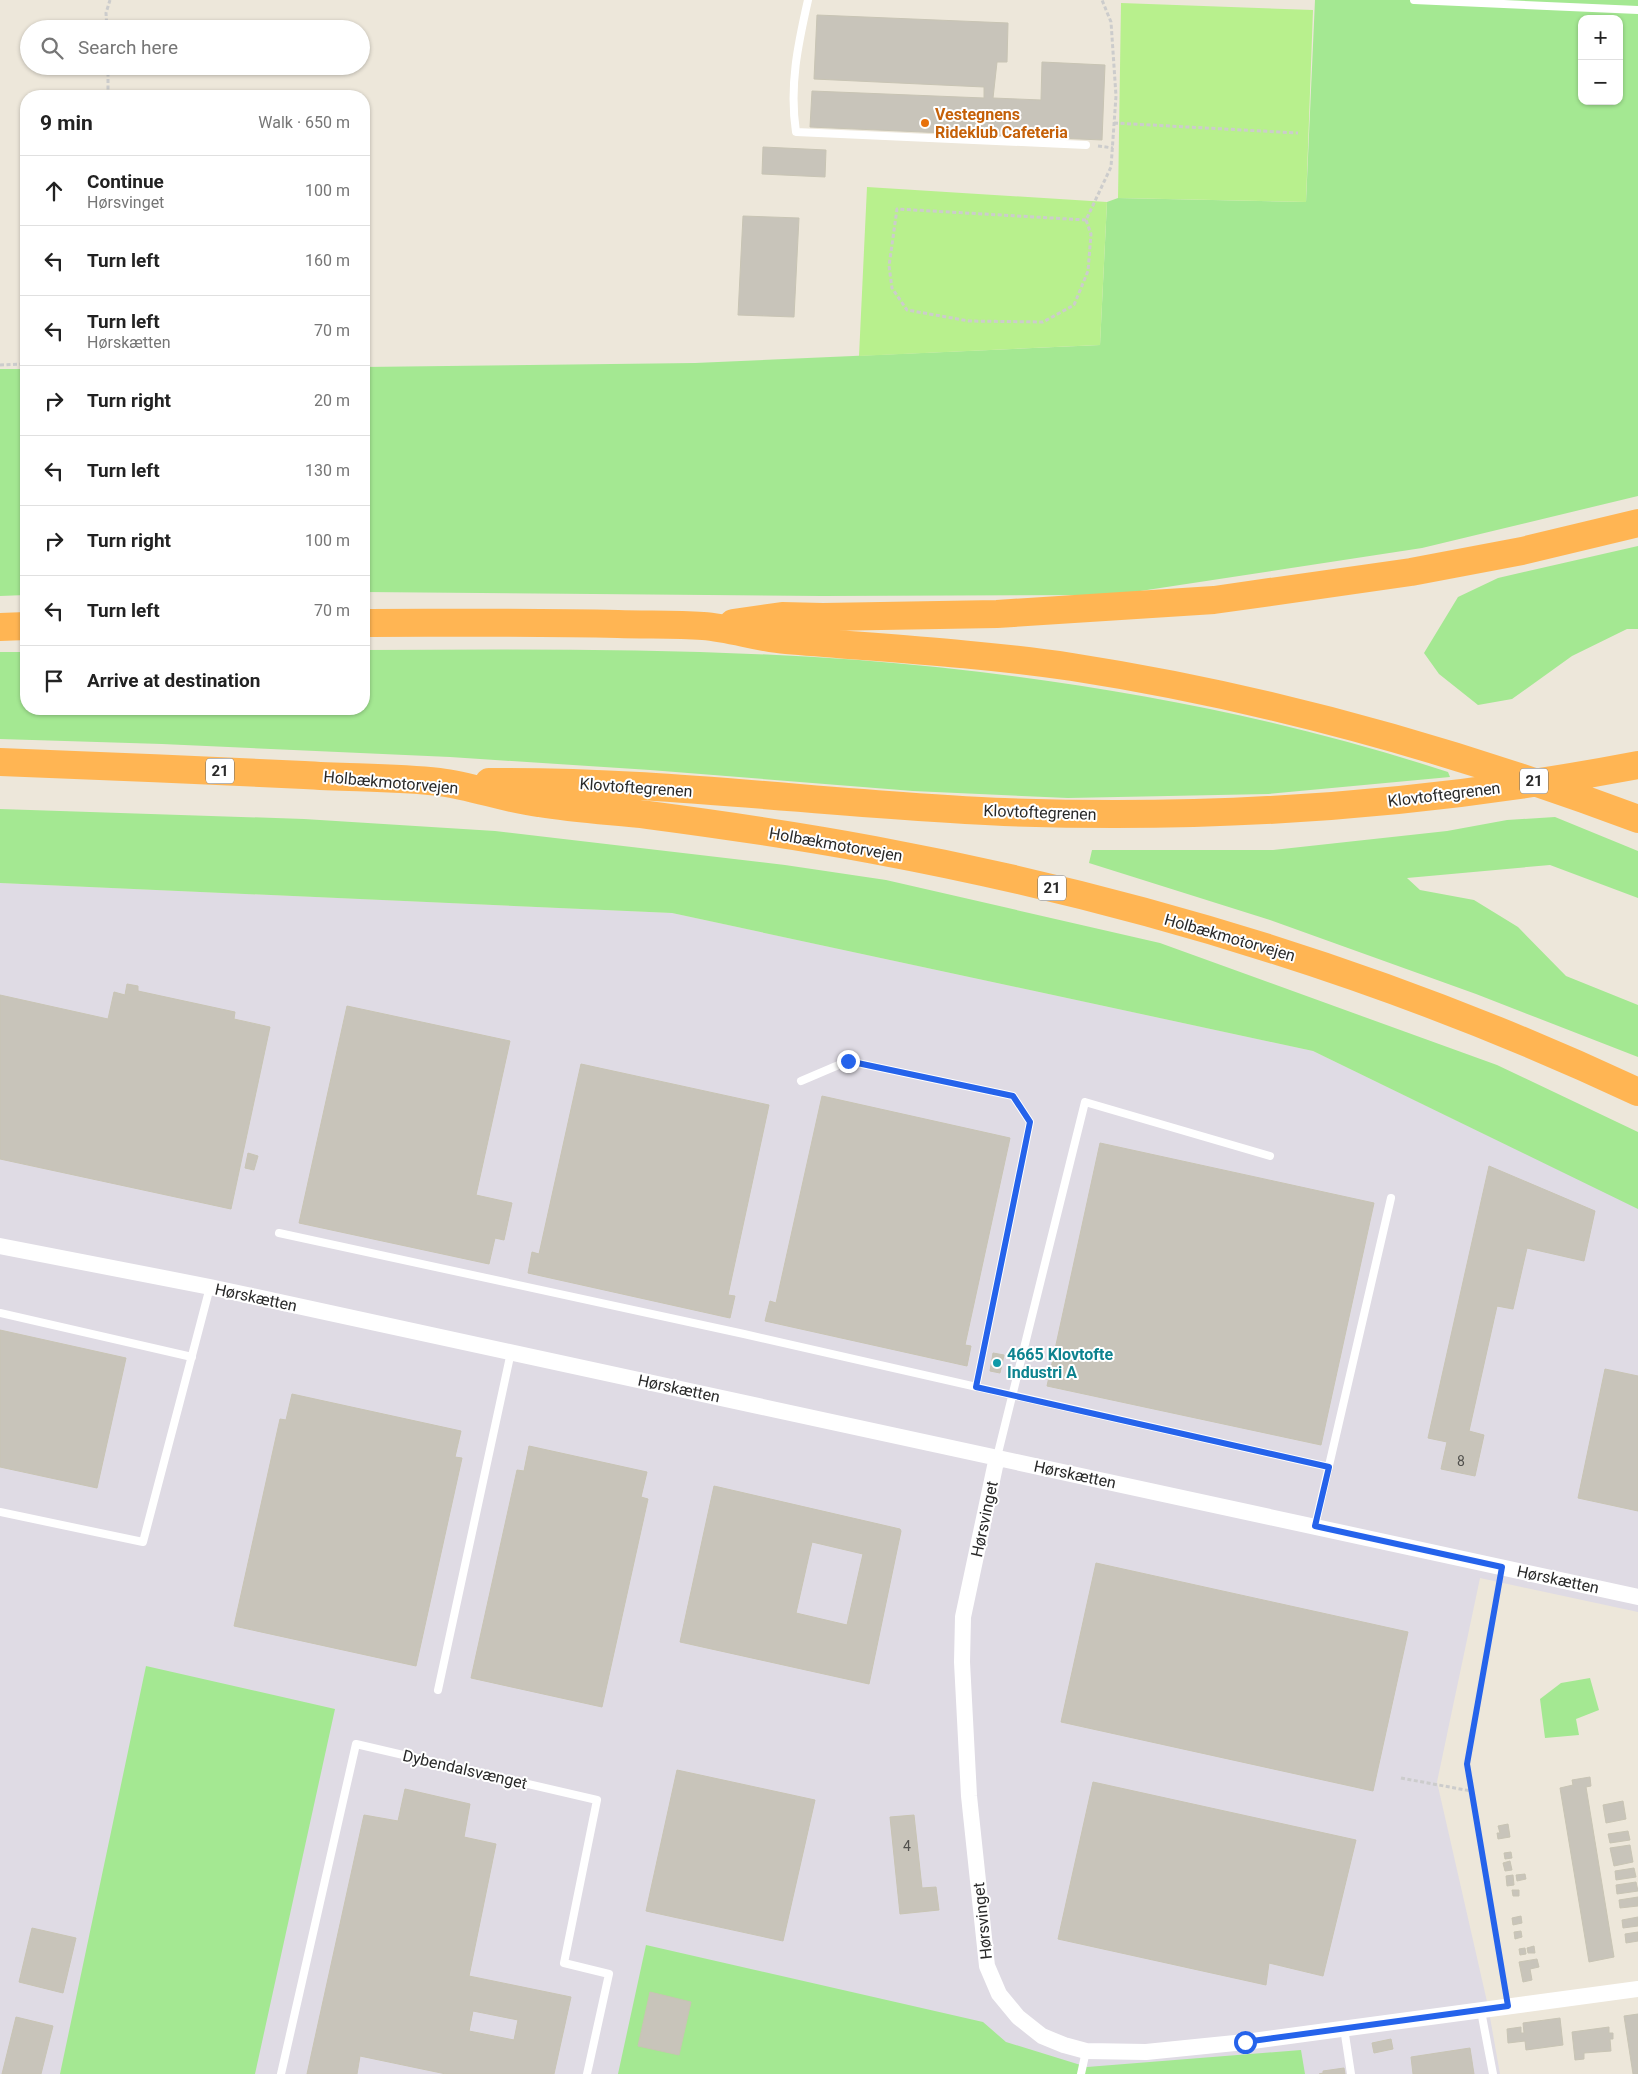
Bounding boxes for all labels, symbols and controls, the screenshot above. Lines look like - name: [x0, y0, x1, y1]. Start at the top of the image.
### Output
- map controls: [1578, 15, 1623, 105]
- button: +: [1578, 15, 1623, 60]
- search box: [20, 20, 370, 75]
- icon: search: [38, 34, 66, 62]
- text: Search here: [78, 36, 178, 59]
- button: −: [1578, 60, 1623, 105]
- place label: Vestegnens Rideklub Cafeteria: [935, 105, 1068, 142]
- text: 9 min: [40, 111, 93, 135]
- text: Walk · 650 m: [258, 113, 350, 132]
- marker: Vestegnens Rideklub Cafeteria: [919, 117, 931, 129]
- text: Continue: [87, 170, 164, 193]
- icon: ahead: [40, 177, 68, 205]
- text: 100 m: [305, 181, 350, 200]
- text: Hørsvinget: [87, 193, 164, 212]
- icon: left: [40, 247, 68, 275]
- text: Turn left: [87, 249, 160, 272]
- text: 160 m: [305, 251, 350, 270]
- text: Turn left: [87, 310, 160, 333]
- icon: left: [40, 317, 68, 345]
- text: 70 m: [314, 321, 350, 340]
- text: Hørskætten: [87, 333, 171, 352]
- icon: right: [40, 387, 68, 415]
- text: Turn right: [87, 389, 171, 412]
- text: 20 m: [314, 391, 350, 410]
- icon: left: [40, 457, 68, 485]
- text: Turn left: [87, 459, 160, 482]
- text: 130 m: [305, 461, 350, 480]
- icon: right: [40, 527, 68, 555]
- text: Turn right: [87, 529, 171, 552]
- text: 100 m: [305, 531, 350, 550]
- icon: left: [40, 597, 68, 625]
- text: Turn left: [87, 599, 160, 622]
- text: 70 m: [314, 601, 350, 620]
- icon: arrive: [40, 667, 68, 695]
- text: Arrive at destination: [87, 669, 260, 692]
- road number: 21: [206, 758, 234, 784]
- street label: Holbækmotorvejen: [323, 767, 459, 798]
- road number: 21: [1520, 768, 1548, 794]
- street label: Klovtoftegrenen: [579, 774, 693, 801]
- street label: Klovtoftegrenen: [1387, 778, 1501, 811]
- street label: Klovtoftegrenen: [983, 801, 1097, 824]
- street label: Holbækmotorvejen: [768, 823, 904, 866]
- road number: 21: [1038, 876, 1066, 900]
- street label: Holbækmotorvejen: [1162, 910, 1297, 965]
- route end: [837, 1050, 860, 1073]
- street label: Hørskætten: [213, 1280, 299, 1315]
- place label: 4665 Klovtofte Industri A: [1007, 1345, 1113, 1382]
- marker: 4665 Klovtofte Industri A: [991, 1357, 1003, 1369]
- street label: Hørskætten: [636, 1371, 722, 1406]
- house number: 8: [1457, 1453, 1465, 1469]
- street label: Hørskætten: [1032, 1457, 1118, 1492]
- street label: Hørsvinget: [967, 1479, 1002, 1559]
- street label: Hørskætten: [1515, 1562, 1601, 1597]
- street label: Dybendalsvænget: [401, 1746, 529, 1793]
- house number: 4: [903, 1838, 911, 1854]
- street label: Hørsvinget: [969, 1881, 996, 1960]
- route start: [1234, 2031, 1257, 2054]

